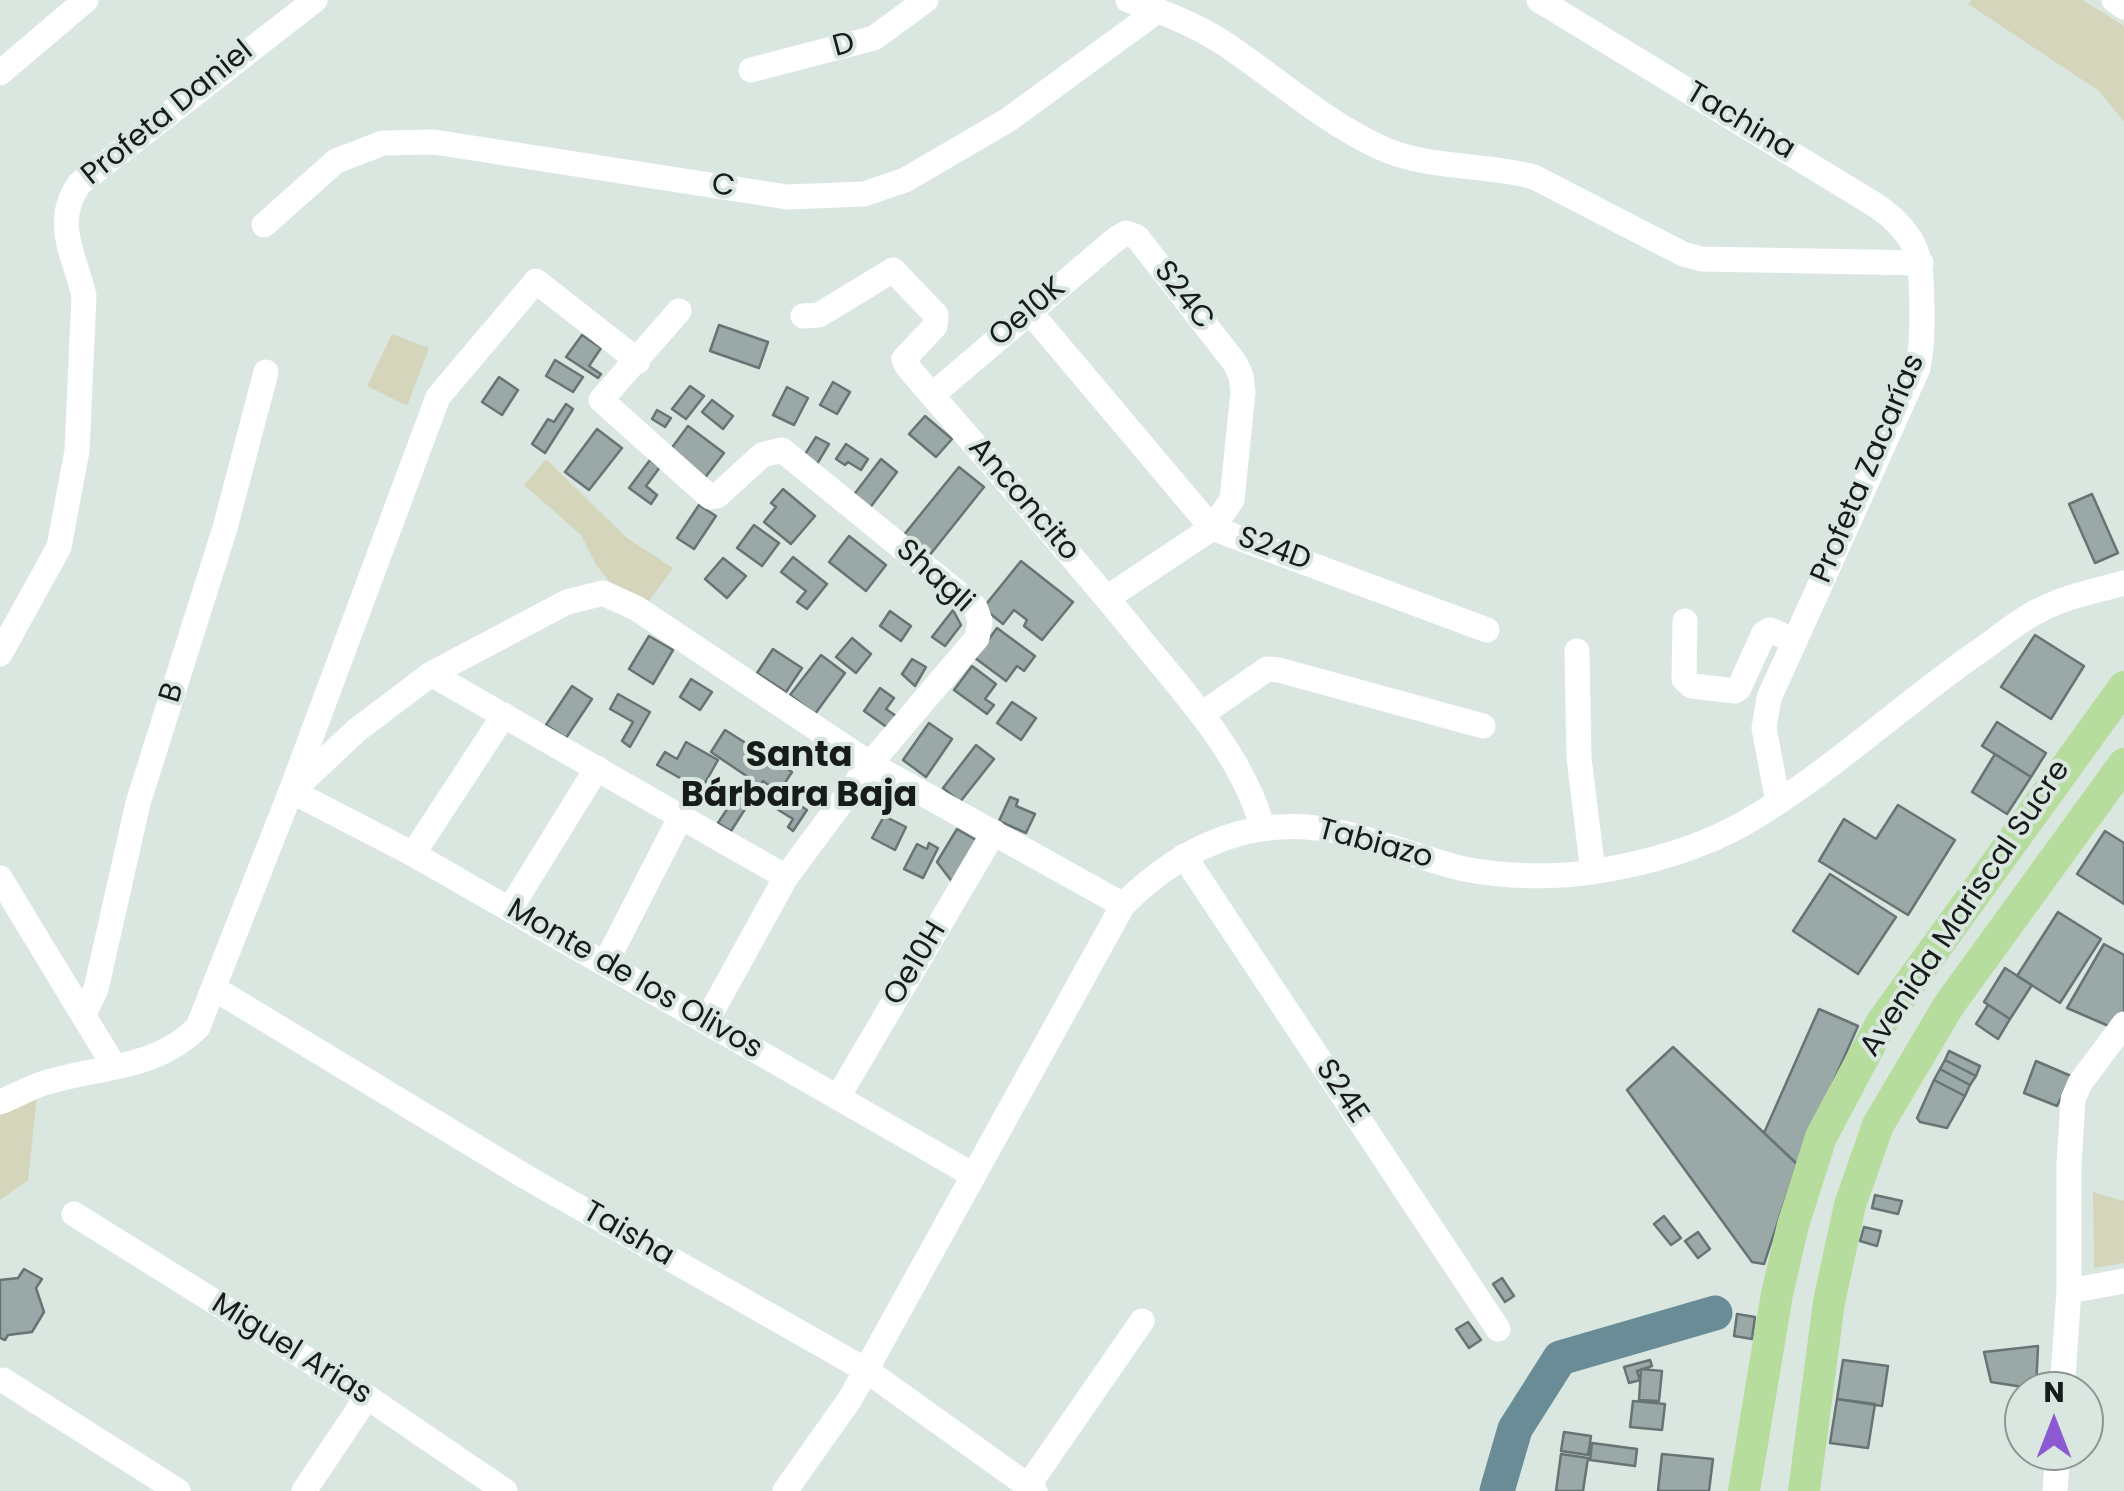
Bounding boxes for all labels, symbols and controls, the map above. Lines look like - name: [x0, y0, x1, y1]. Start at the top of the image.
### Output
- street label: D: [829, 26, 859, 66]
- street label: Profeta Daniel: [75, 34, 261, 194]
- street label: Tachina: [1679, 75, 1801, 169]
- street label: C: [709, 167, 737, 207]
- street label: S24C: [1145, 255, 1221, 337]
- street label: Oe10K: [982, 271, 1074, 355]
- street label: Profeta Zacarías: [1805, 349, 1933, 589]
- street label: Anconcito: [960, 431, 1086, 569]
- street label: S24D: [1233, 520, 1315, 580]
- street label: Shagli: [888, 533, 980, 621]
- street label: B: [153, 679, 193, 707]
- district label: Santa Bárbara Baja: [681, 736, 917, 818]
- street label: Avenida Mariscal Sucre: [1853, 754, 2079, 1064]
- street label: Tabiazo: [1314, 812, 1436, 878]
- street label: Monte de los Olivos: [500, 892, 768, 1068]
- street label: Oe10H: [877, 916, 955, 1012]
- street label: S24E: [1307, 1053, 1375, 1131]
- street label: Taisha: [576, 1195, 680, 1275]
- street label: Miguel Arias: [205, 1287, 377, 1413]
- north arrow: [2004, 1371, 2104, 1471]
- text: N: [2043, 1373, 2065, 1412]

